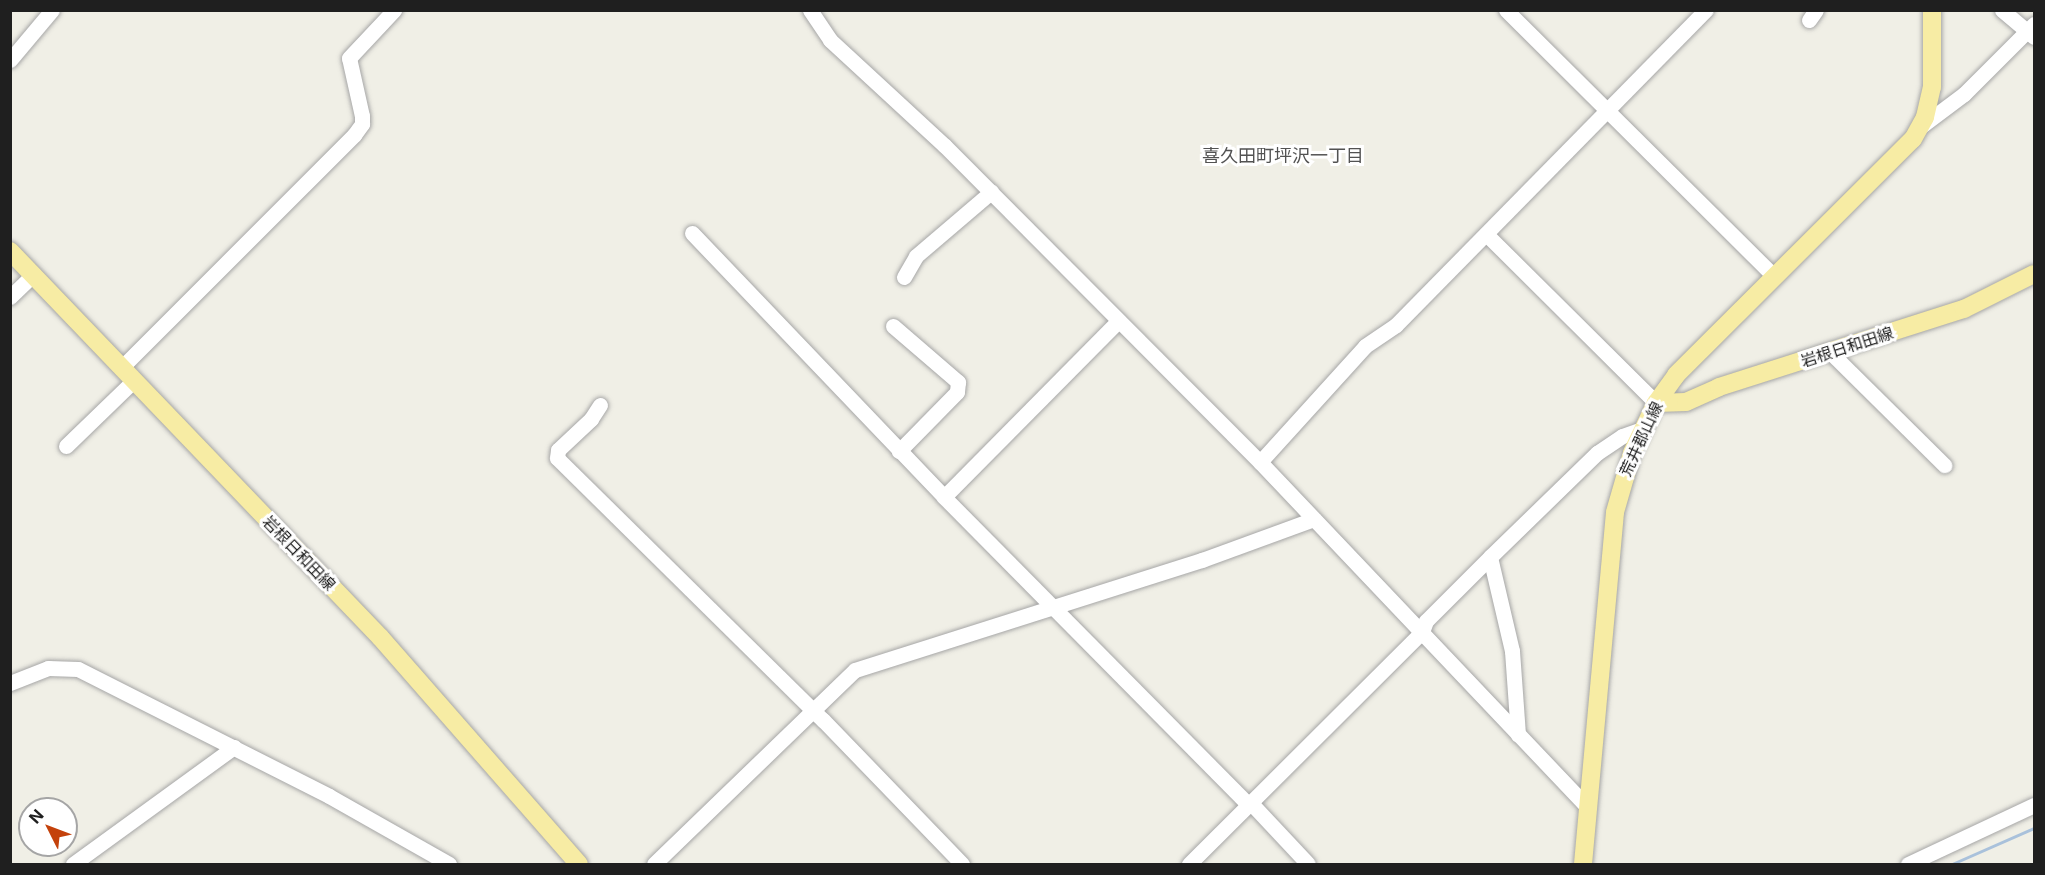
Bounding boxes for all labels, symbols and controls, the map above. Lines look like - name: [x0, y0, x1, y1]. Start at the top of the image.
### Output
- district label: 喜久田町坪沢一丁目: [1202, 145, 1364, 167]
- street label: 岩根日和田線: [1798, 323, 1896, 371]
- street label: 荒井郡山線: [1615, 399, 1667, 479]
- street label: 岩根日和田線: [259, 512, 339, 594]
- north arrow: [18, 797, 78, 857]
- text: N: [25, 805, 48, 828]

